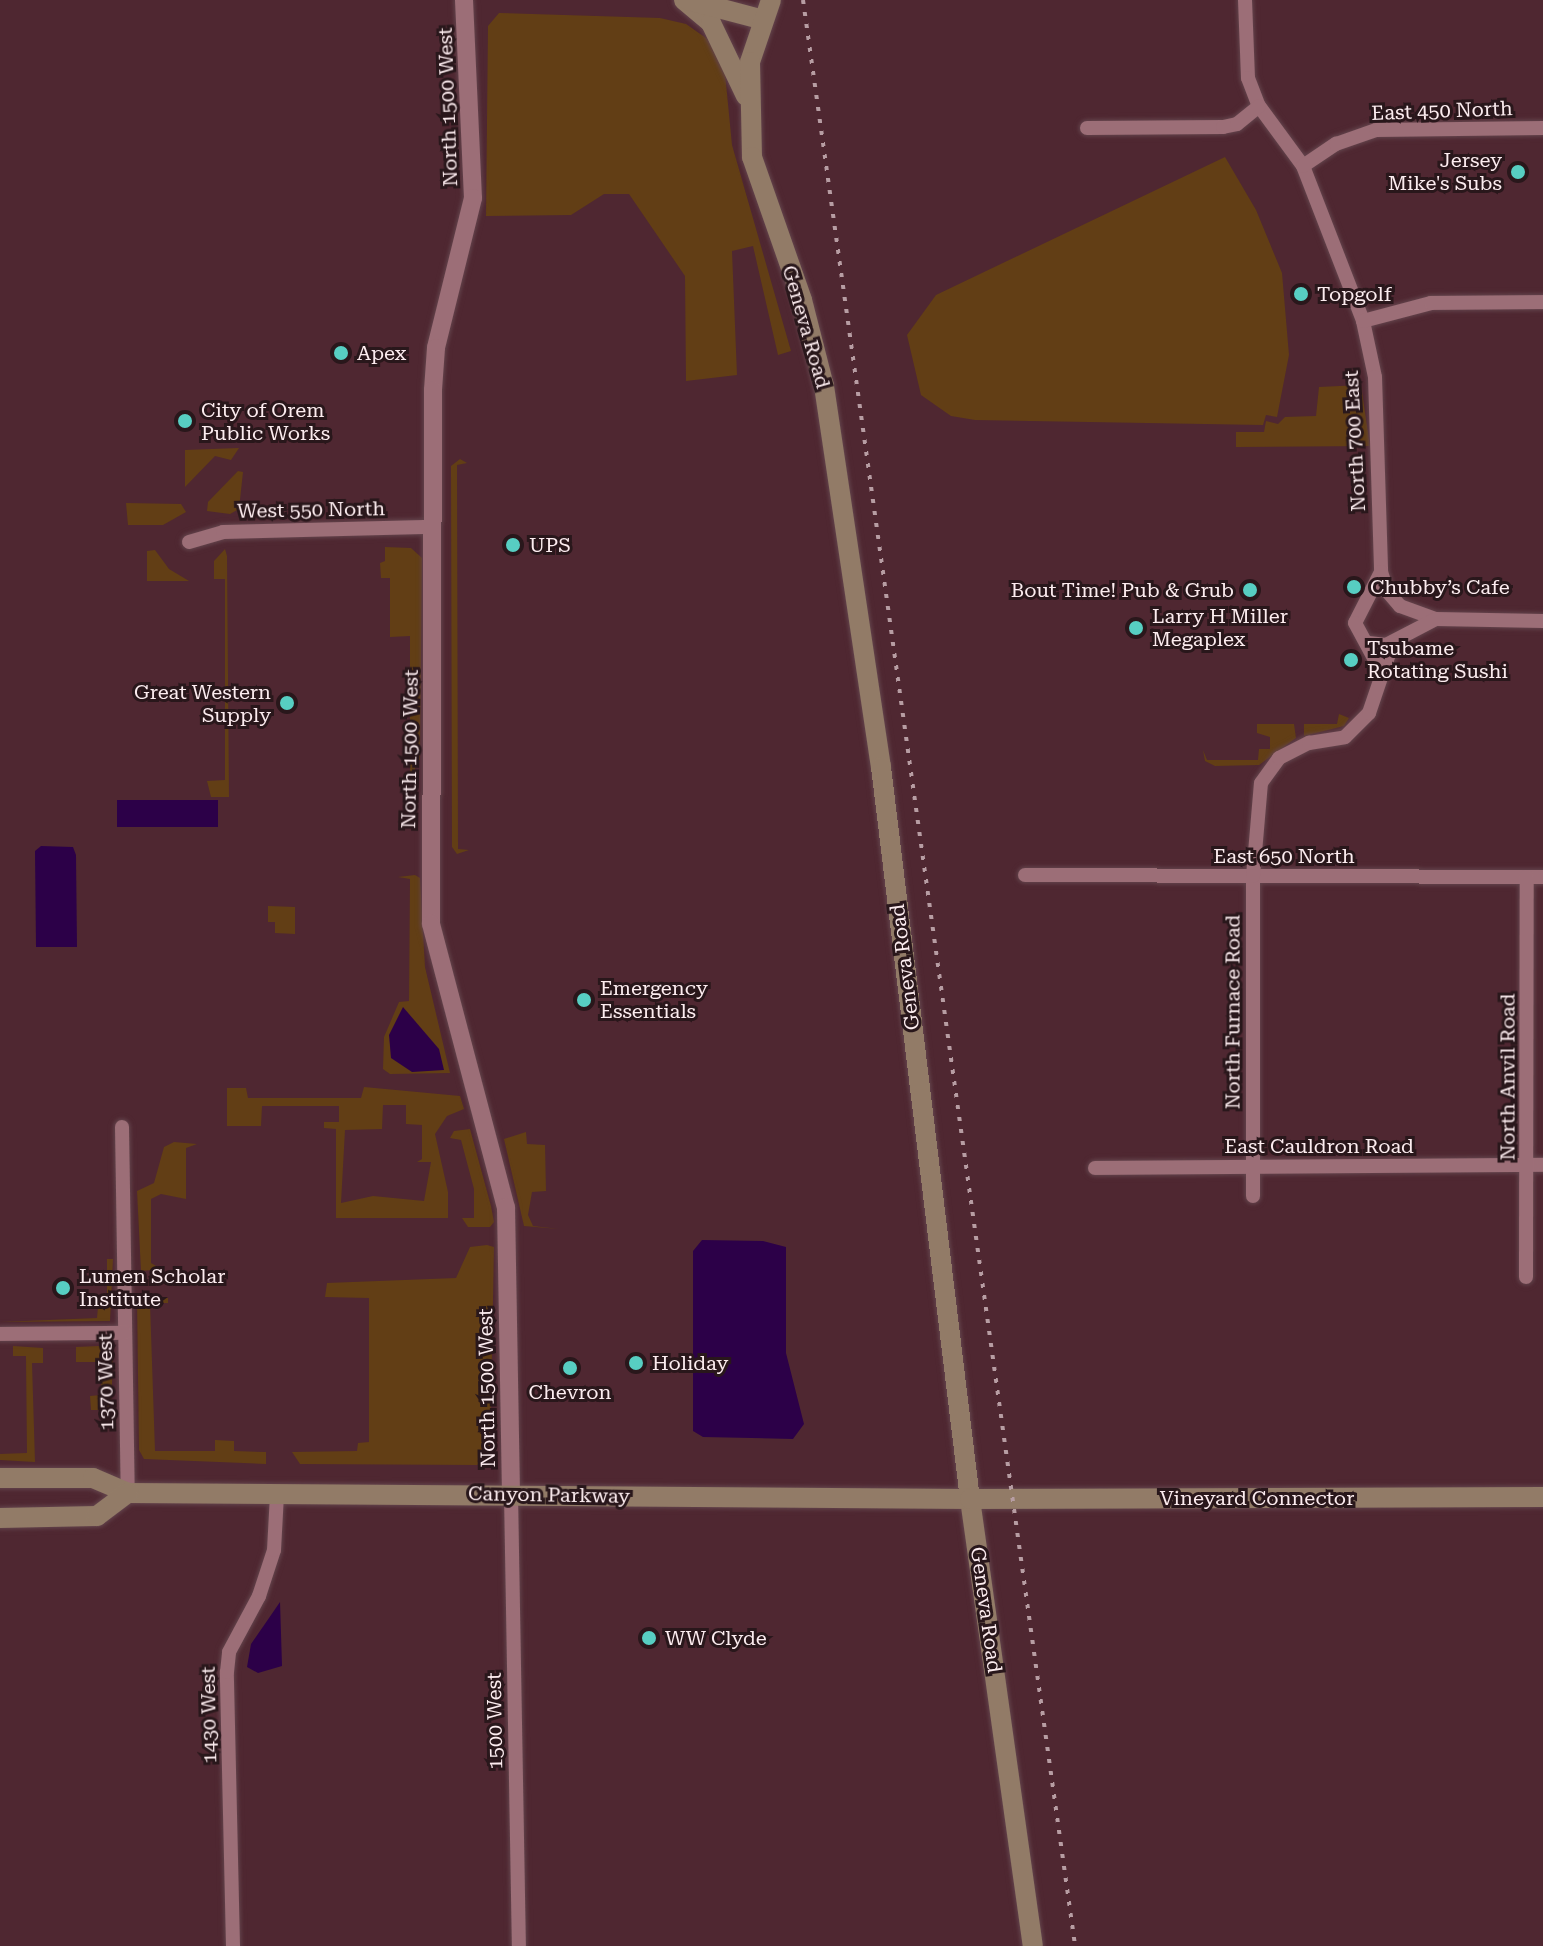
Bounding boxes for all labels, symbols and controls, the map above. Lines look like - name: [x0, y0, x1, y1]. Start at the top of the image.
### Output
- street label: North 1500 West: [433, 27, 463, 187]
- street label: East 450 North: [1371, 97, 1513, 125]
- place label: Jersey Mike's Subs: [1388, 148, 1502, 195]
- marker: Jersey Mike's Subs: [1509, 163, 1527, 181]
- street label: Geneva Road: [777, 263, 835, 391]
- place label: Topgolf: [1317, 282, 1391, 306]
- marker: Topgolf: [1292, 285, 1310, 303]
- place label: Apex: [357, 341, 406, 365]
- marker: Apex: [332, 344, 350, 362]
- street label: North 700 East: [1339, 370, 1371, 512]
- place label: City of Orem Public Works: [201, 398, 330, 445]
- marker: City of Orem Public Works: [176, 412, 194, 430]
- street label: West 550 North: [237, 497, 385, 523]
- place label: UPS: [529, 533, 571, 557]
- marker: UPS: [504, 536, 522, 554]
- place label: Chubby’s Cafe: [1370, 575, 1510, 599]
- place label: Bout Time! Pub & Grub: [1011, 578, 1234, 602]
- marker: Chubby’s Cafe: [1345, 578, 1363, 596]
- marker: Bout Time! Pub & Grub: [1241, 581, 1259, 599]
- place label: Larry H Miller Megaplex: [1152, 604, 1288, 651]
- marker: Larry H Miller Megaplex: [1127, 619, 1145, 637]
- place label: Tsubame Rotating Sushi: [1367, 636, 1508, 683]
- marker: Tsubame Rotating Sushi: [1342, 651, 1360, 669]
- street label: North 1500 West: [397, 669, 423, 829]
- place label: Great Western Supply: [134, 680, 271, 727]
- marker: Great Western Supply: [278, 694, 296, 712]
- street label: East 650 North: [1213, 844, 1355, 868]
- street label: Geneva Road: [885, 903, 925, 1031]
- street label: North Furnace Road: [1221, 915, 1245, 1109]
- place label: Emergency Essentials: [600, 976, 708, 1023]
- marker: Emergency Essentials: [575, 991, 593, 1009]
- street label: North Anvil Road: [1496, 993, 1520, 1161]
- street label: East Cauldron Road: [1224, 1134, 1414, 1158]
- place label: Lumen Scholar Institute: [79, 1264, 225, 1311]
- marker: Lumen Scholar Institute: [54, 1279, 72, 1297]
- street label: North 1500 West: [474, 1308, 500, 1468]
- street label: 1370 West: [93, 1333, 119, 1431]
- place label: Holiday: [652, 1351, 728, 1375]
- marker: Holiday: [627, 1354, 645, 1372]
- marker: Chevron: [561, 1359, 579, 1377]
- place label: Chevron: [529, 1380, 611, 1404]
- street label: Canyon Parkway: [468, 1482, 630, 1508]
- street label: Vineyard Connector: [1160, 1486, 1354, 1510]
- street label: Geneva Road: [965, 1546, 1007, 1674]
- place label: WW Clyde: [665, 1626, 767, 1650]
- marker: WW Clyde: [640, 1629, 658, 1647]
- street label: 1430 West: [196, 1666, 222, 1764]
- street label: 1500 West: [482, 1672, 508, 1770]

